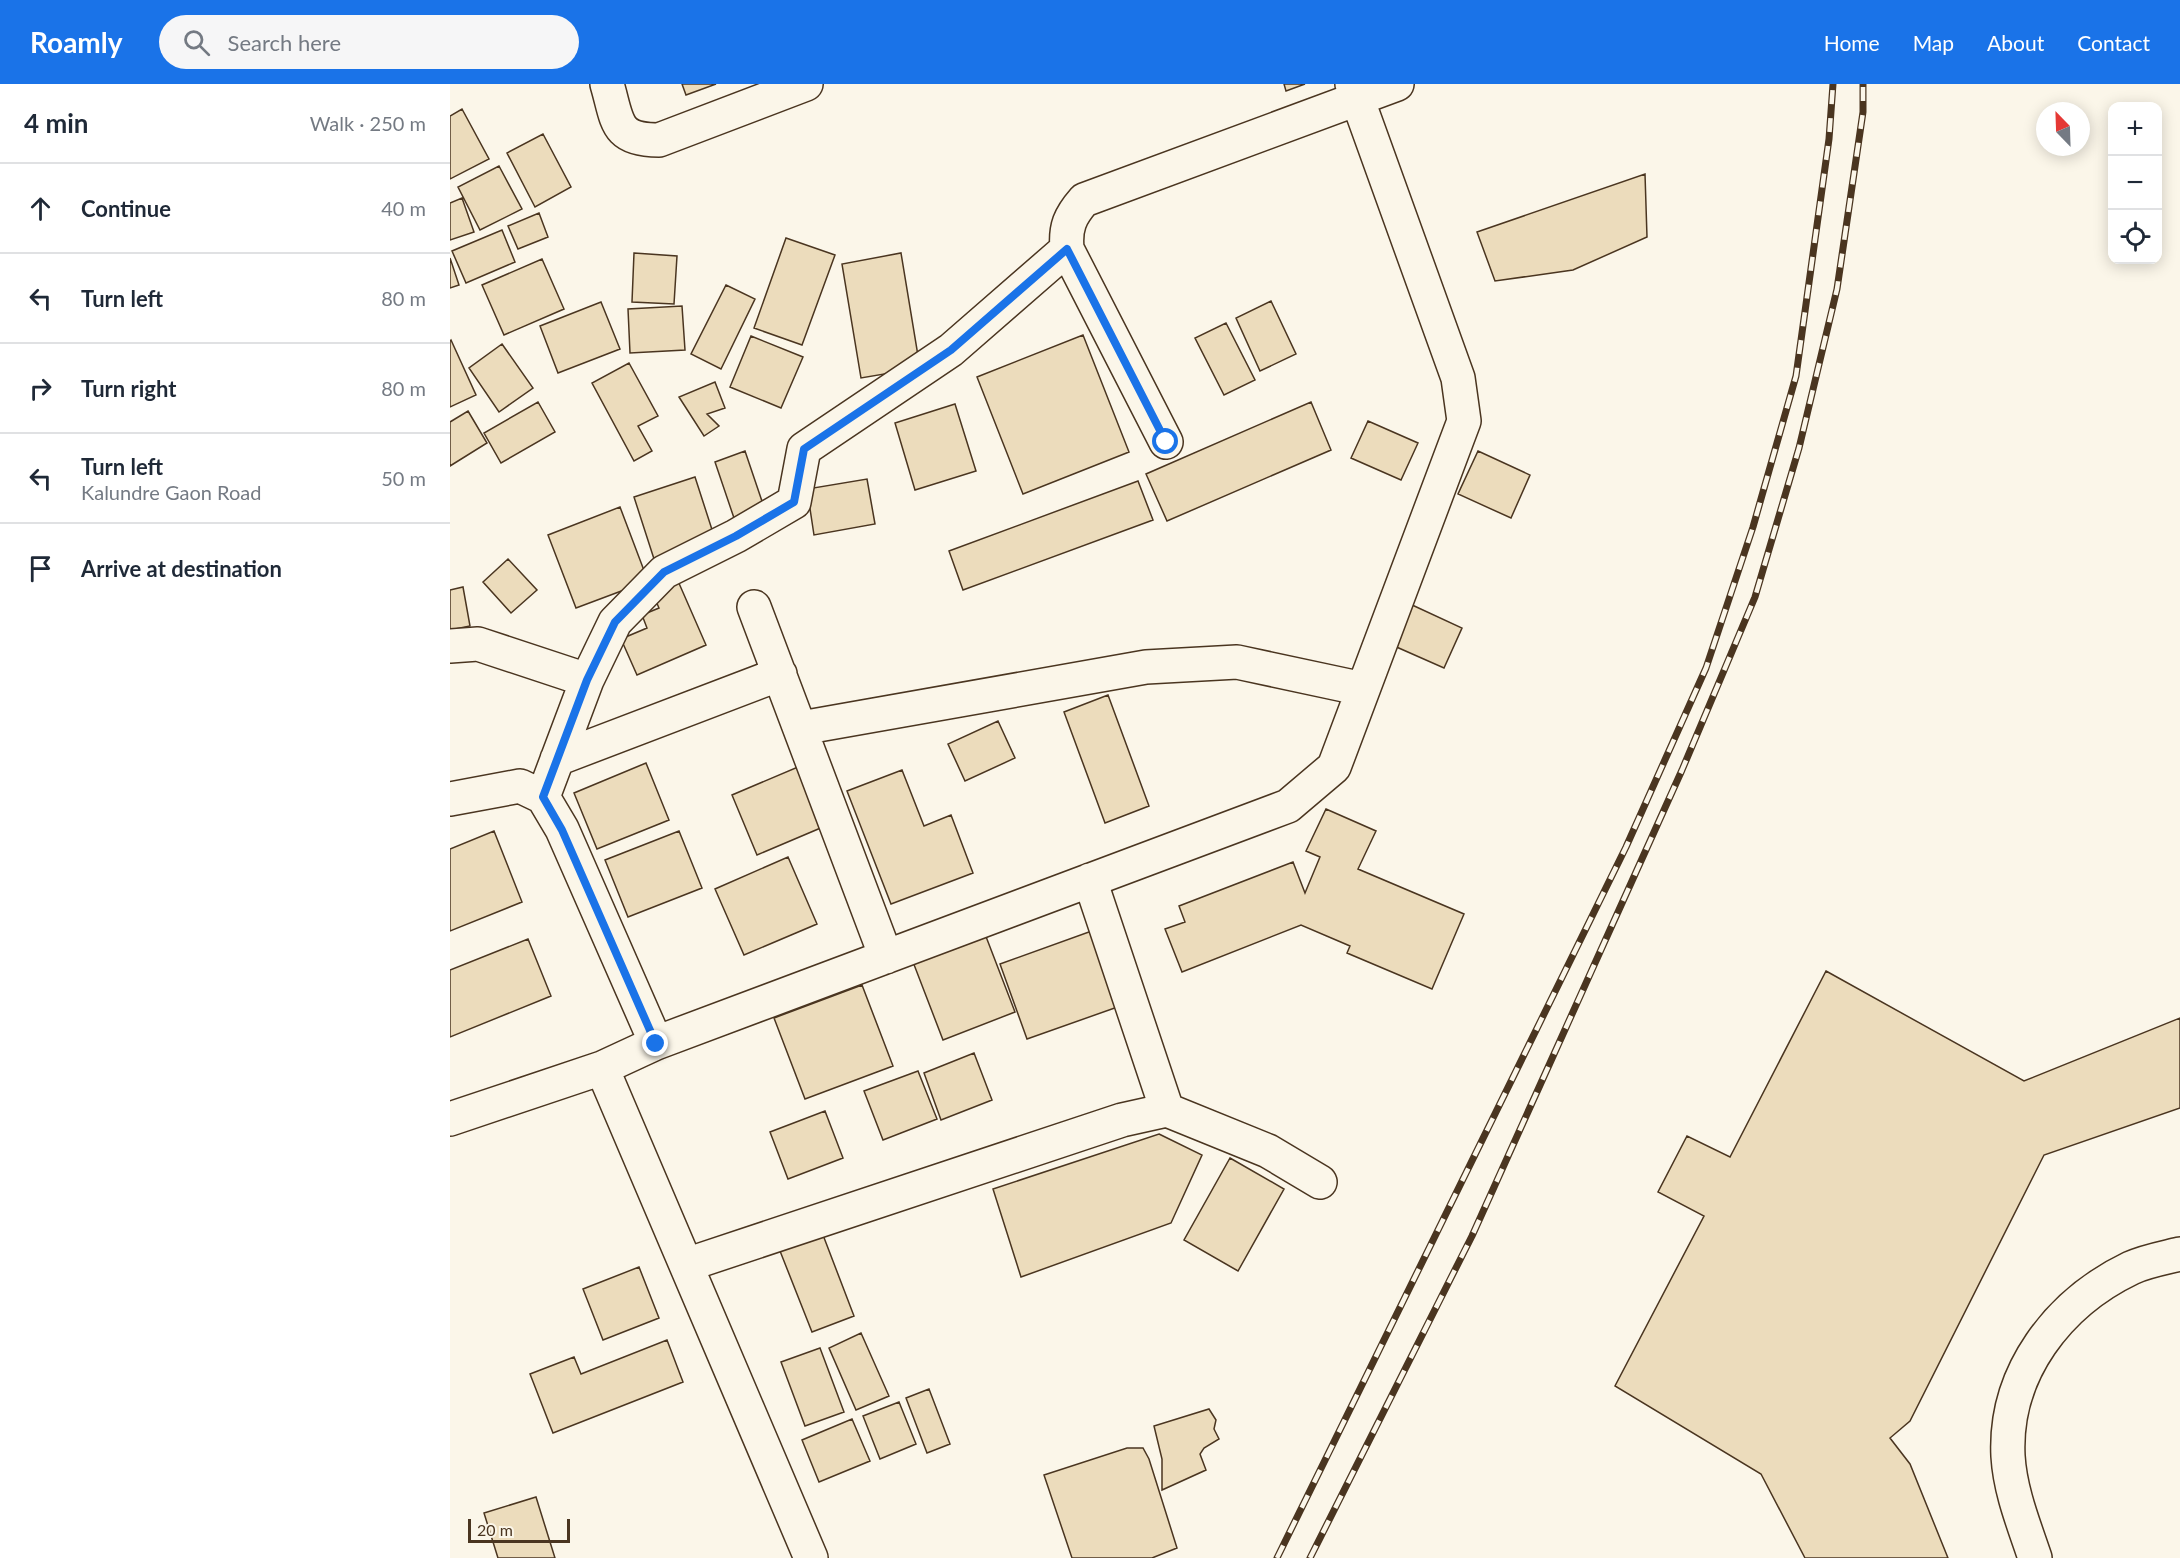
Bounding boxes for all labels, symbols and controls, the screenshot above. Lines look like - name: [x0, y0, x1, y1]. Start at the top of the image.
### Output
- search box: [159, 15, 579, 69]
- text: Roamly: [30, 25, 123, 59]
- icon: search: [180, 26, 213, 59]
- text: Search here: [228, 29, 341, 56]
- text: Home: [1824, 30, 1880, 55]
- text: Map: [1913, 30, 1954, 55]
- text: About: [1987, 30, 2044, 55]
- text: Contact: [2077, 30, 2150, 55]
- north arrow: [2036, 102, 2090, 156]
- map controls: [2108, 102, 2162, 264]
- button: +: [2108, 102, 2162, 156]
- text: 4 min: [24, 107, 88, 139]
- text: Walk · 250 m: [310, 111, 426, 135]
- button: −: [2108, 156, 2162, 210]
- icon: ahead: [24, 192, 57, 225]
- text: Continue: [81, 195, 171, 222]
- text: 40 m: [381, 196, 426, 220]
- button: locate: [2108, 210, 2162, 264]
- icon: left: [24, 282, 57, 315]
- text: Turn left: [81, 285, 163, 312]
- text: 80 m: [381, 286, 426, 310]
- icon: right: [24, 372, 57, 405]
- text: Turn right: [81, 375, 176, 402]
- text: 80 m: [381, 376, 426, 400]
- route start: [1152, 428, 1178, 454]
- text: Turn left: [81, 453, 163, 480]
- icon: left: [24, 462, 57, 495]
- text: 50 m: [381, 466, 426, 490]
- text: Kalundre Gaon Road: [81, 480, 261, 504]
- icon: arrive: [24, 552, 57, 585]
- text: Arrive at destination: [81, 555, 282, 582]
- route end: [642, 1030, 668, 1056]
- scale bar: [468, 1516, 570, 1544]
- text: 20 m: [477, 1520, 513, 1539]

